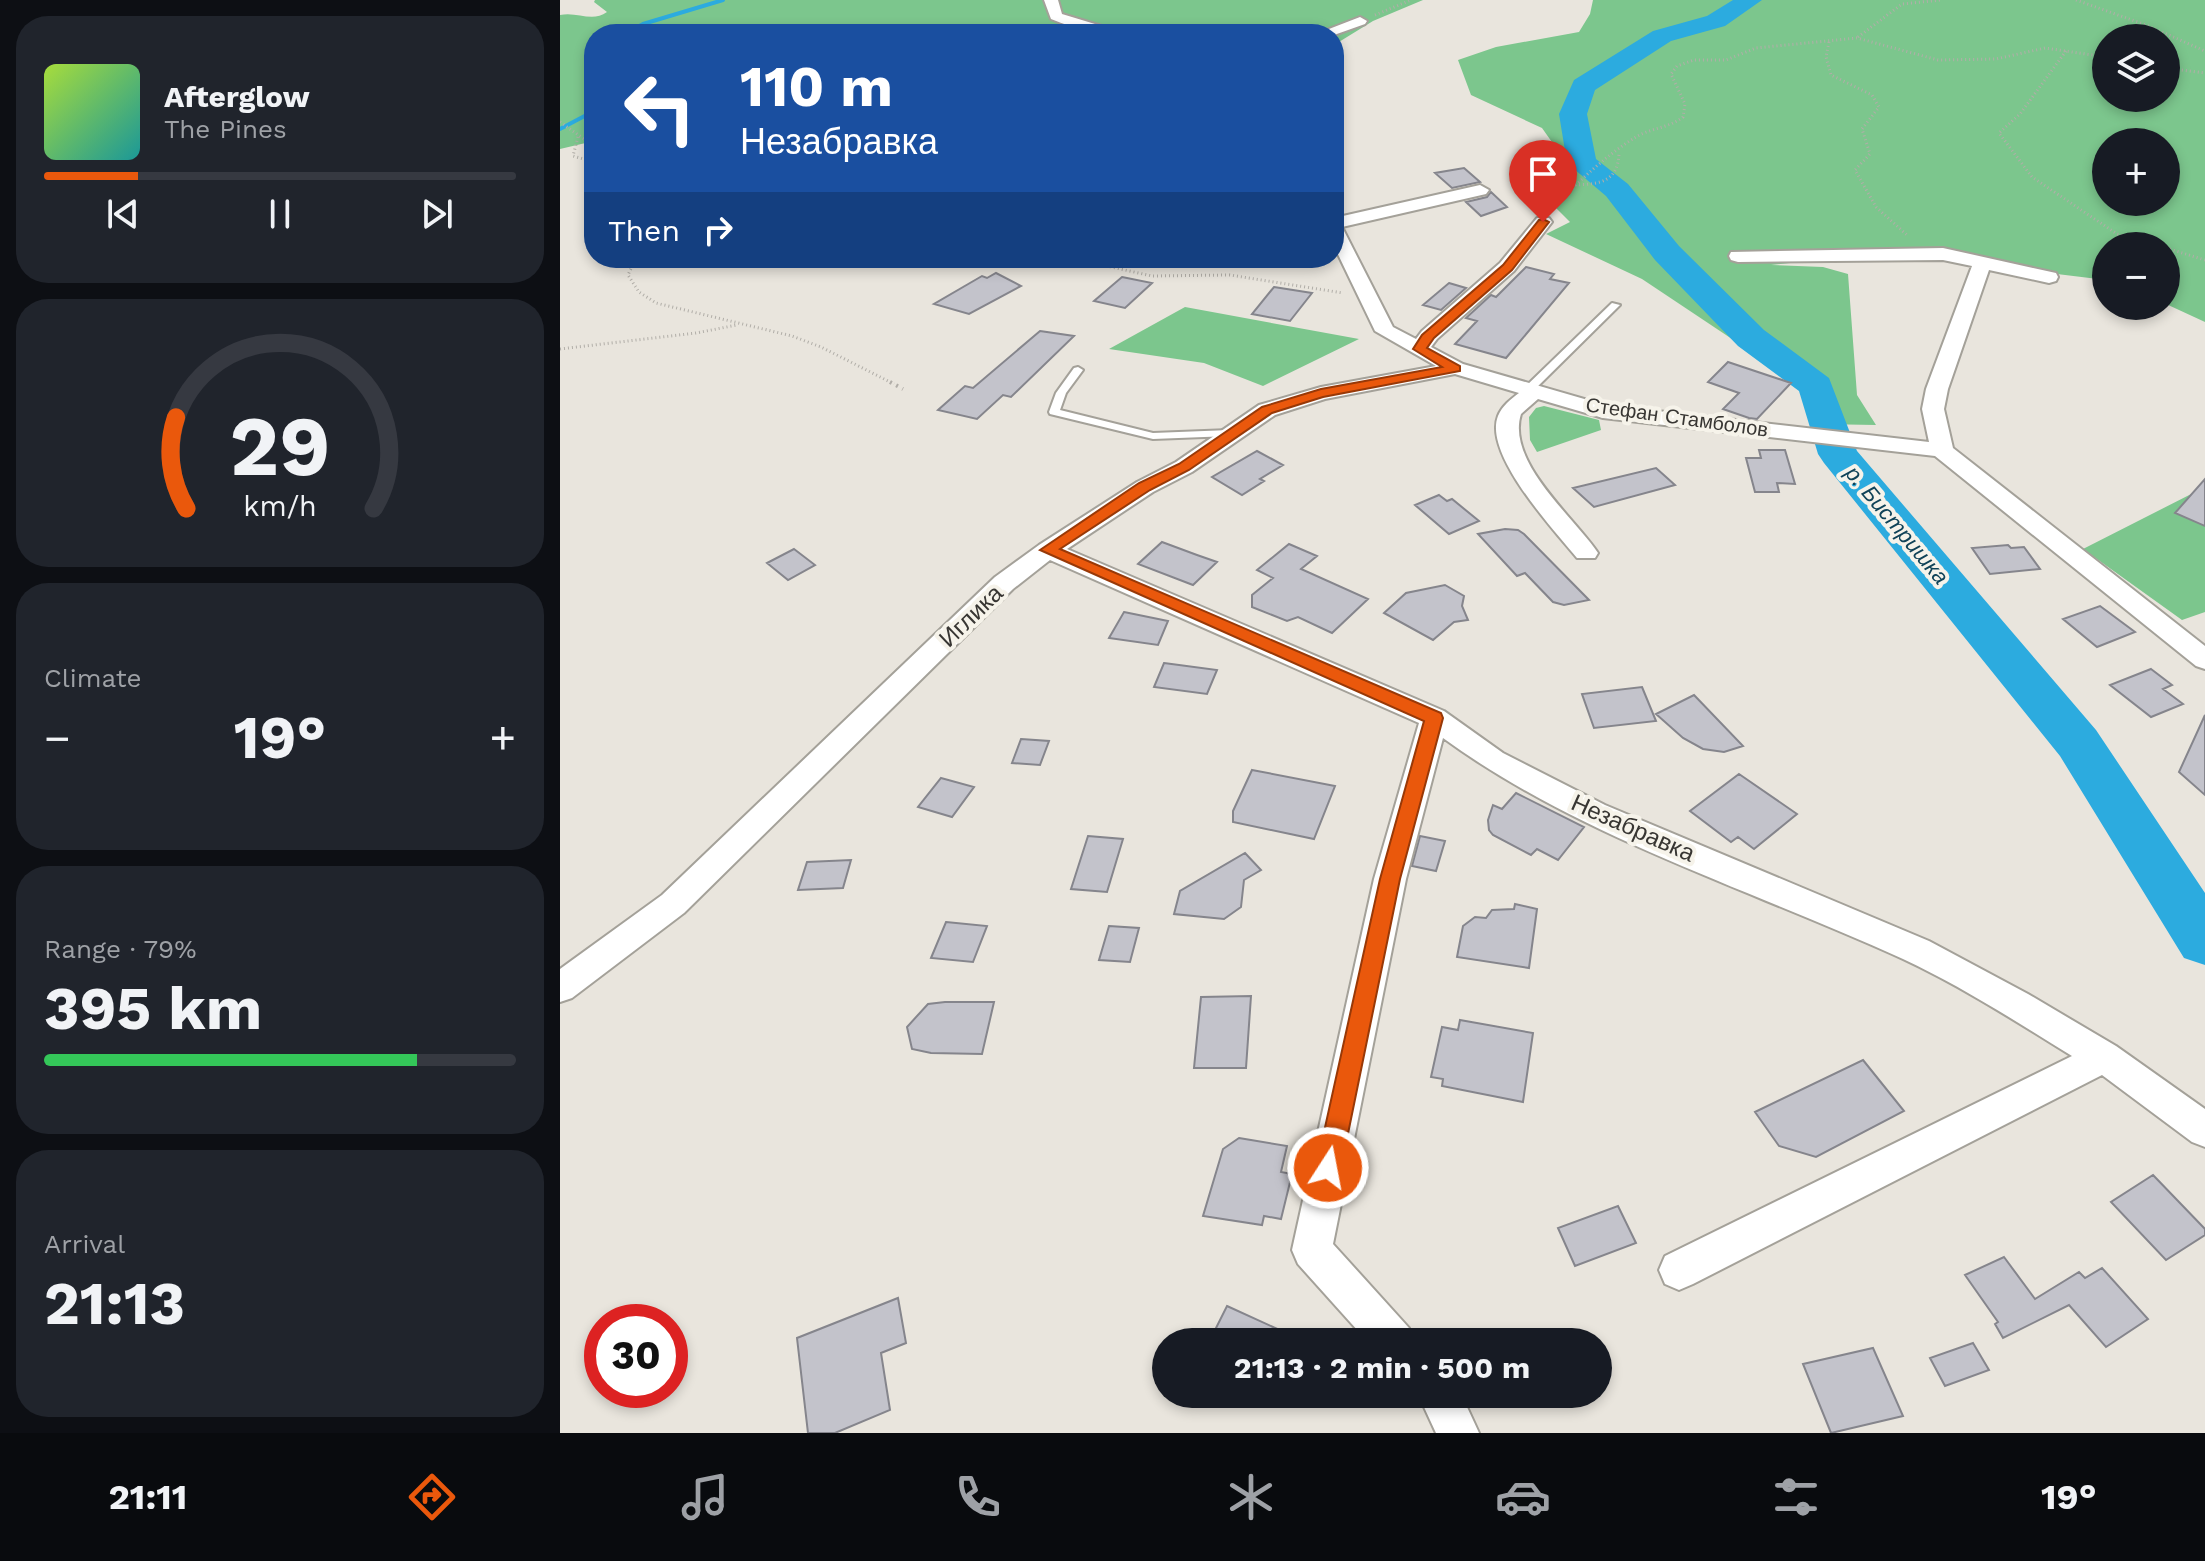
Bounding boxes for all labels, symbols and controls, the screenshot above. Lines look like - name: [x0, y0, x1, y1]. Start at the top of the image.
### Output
- map controls: [2092, 24, 2180, 320]
- button: layers: [2092, 24, 2180, 112]
- text: 110 m: [740, 54, 893, 120]
- icon: left: [608, 56, 712, 160]
- text: Afterglow: [164, 79, 310, 114]
- text: The Pines: [164, 114, 287, 144]
- text: Незабравка: [740, 121, 938, 163]
- button: +: [2092, 128, 2180, 216]
- pin: [1509, 140, 1577, 222]
- icon: arrive: [1521, 152, 1565, 196]
- icon: previous: [101, 192, 145, 236]
- icon: pause: [258, 192, 302, 236]
- icon: next: [415, 192, 459, 236]
- icon: right: [696, 208, 740, 252]
- text: Then: [608, 213, 680, 248]
- button: −: [2092, 232, 2180, 320]
- street label: Стефан Стамболов: [1584, 392, 1770, 442]
- text: 29: [230, 398, 330, 495]
- water label: р. Бистришка: [1840, 460, 1954, 589]
- text: km/h: [243, 489, 317, 523]
- street label: Иглика: [933, 579, 1009, 653]
- text: Climate: [44, 663, 142, 693]
- text: 19°: [234, 702, 326, 773]
- text: −: [44, 712, 71, 764]
- text: +: [489, 712, 516, 764]
- street label: Незабравка: [1567, 788, 1700, 868]
- text: Range · 79%: [44, 934, 196, 964]
- text: 395 km: [44, 973, 262, 1044]
- position arrow: [1286, 1126, 1370, 1210]
- text: Arrival: [44, 1229, 125, 1259]
- text: 21:13: [44, 1268, 185, 1339]
- speed limit sign: 30: [584, 1304, 688, 1408]
- text: 21:13 · 2 min · 500 m: [1234, 1350, 1530, 1385]
- icon: directions: [404, 1469, 460, 1525]
- icon: music: [677, 1469, 733, 1525]
- icon: phone: [950, 1469, 1006, 1525]
- icon: climate: [1223, 1469, 1279, 1525]
- icon: car: [1495, 1469, 1551, 1525]
- icon: filters: [1768, 1469, 1824, 1525]
- text: 21:11: [108, 1476, 187, 1518]
- text: 19°: [2041, 1476, 2097, 1518]

